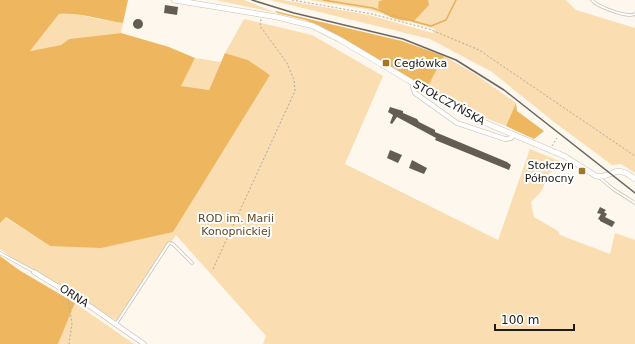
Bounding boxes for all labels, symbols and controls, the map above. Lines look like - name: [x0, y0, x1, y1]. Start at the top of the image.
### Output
- place label: Cegłówka: [394, 57, 447, 70]
- marker: Cegłówka: [381, 58, 391, 68]
- street label: STOŁCZYŃSKA: [411, 78, 488, 128]
- place label: Stołczyn Północny: [525, 159, 574, 185]
- marker: Stołczyn Północny: [577, 166, 587, 176]
- park label: ROD im. Marii Konopnickiej: [198, 212, 274, 238]
- street label: ORNA: [57, 282, 91, 310]
- scale bar: [495, 306, 574, 332]
- text: 100 m: [501, 313, 539, 327]

